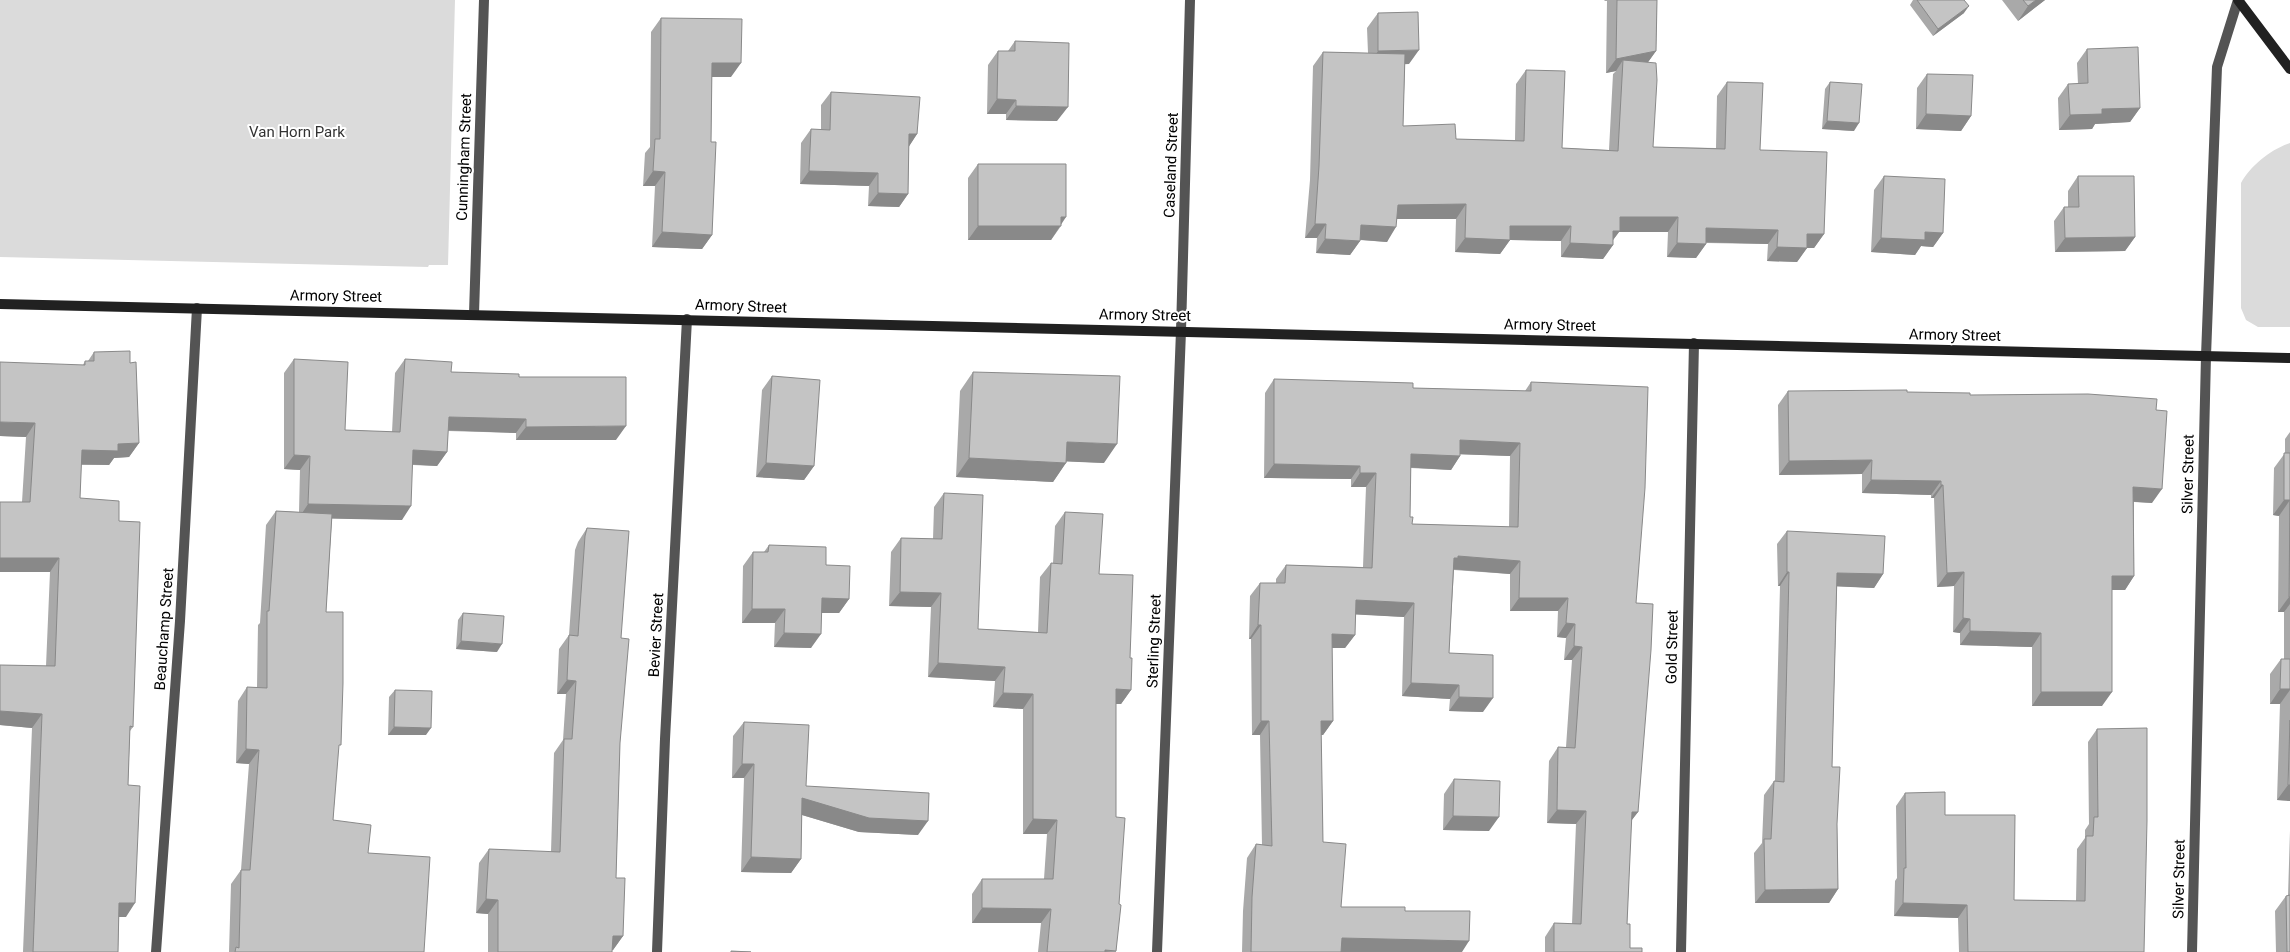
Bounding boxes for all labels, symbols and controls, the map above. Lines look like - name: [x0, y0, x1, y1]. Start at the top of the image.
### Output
- street label: Cunningham Street: [453, 93, 475, 221]
- street label: Caseland Street: [1160, 112, 1182, 218]
- park label: Van Horn Park: [249, 123, 345, 141]
- street label: Armory Street: [290, 286, 382, 306]
- street label: Armory Street: [695, 295, 787, 317]
- street label: Armory Street: [1099, 305, 1191, 325]
- street label: Armory Street: [1504, 315, 1596, 335]
- street label: Armory Street: [1909, 325, 2001, 345]
- street label: Silver Street: [2178, 434, 2198, 514]
- street label: Beauchamp Street: [151, 567, 177, 691]
- street label: Bevier Street: [645, 592, 667, 678]
- street label: Sterling Street: [1143, 594, 1165, 688]
- street label: Gold Street: [1662, 610, 1682, 684]
- street label: Silver Street: [2169, 839, 2189, 919]

